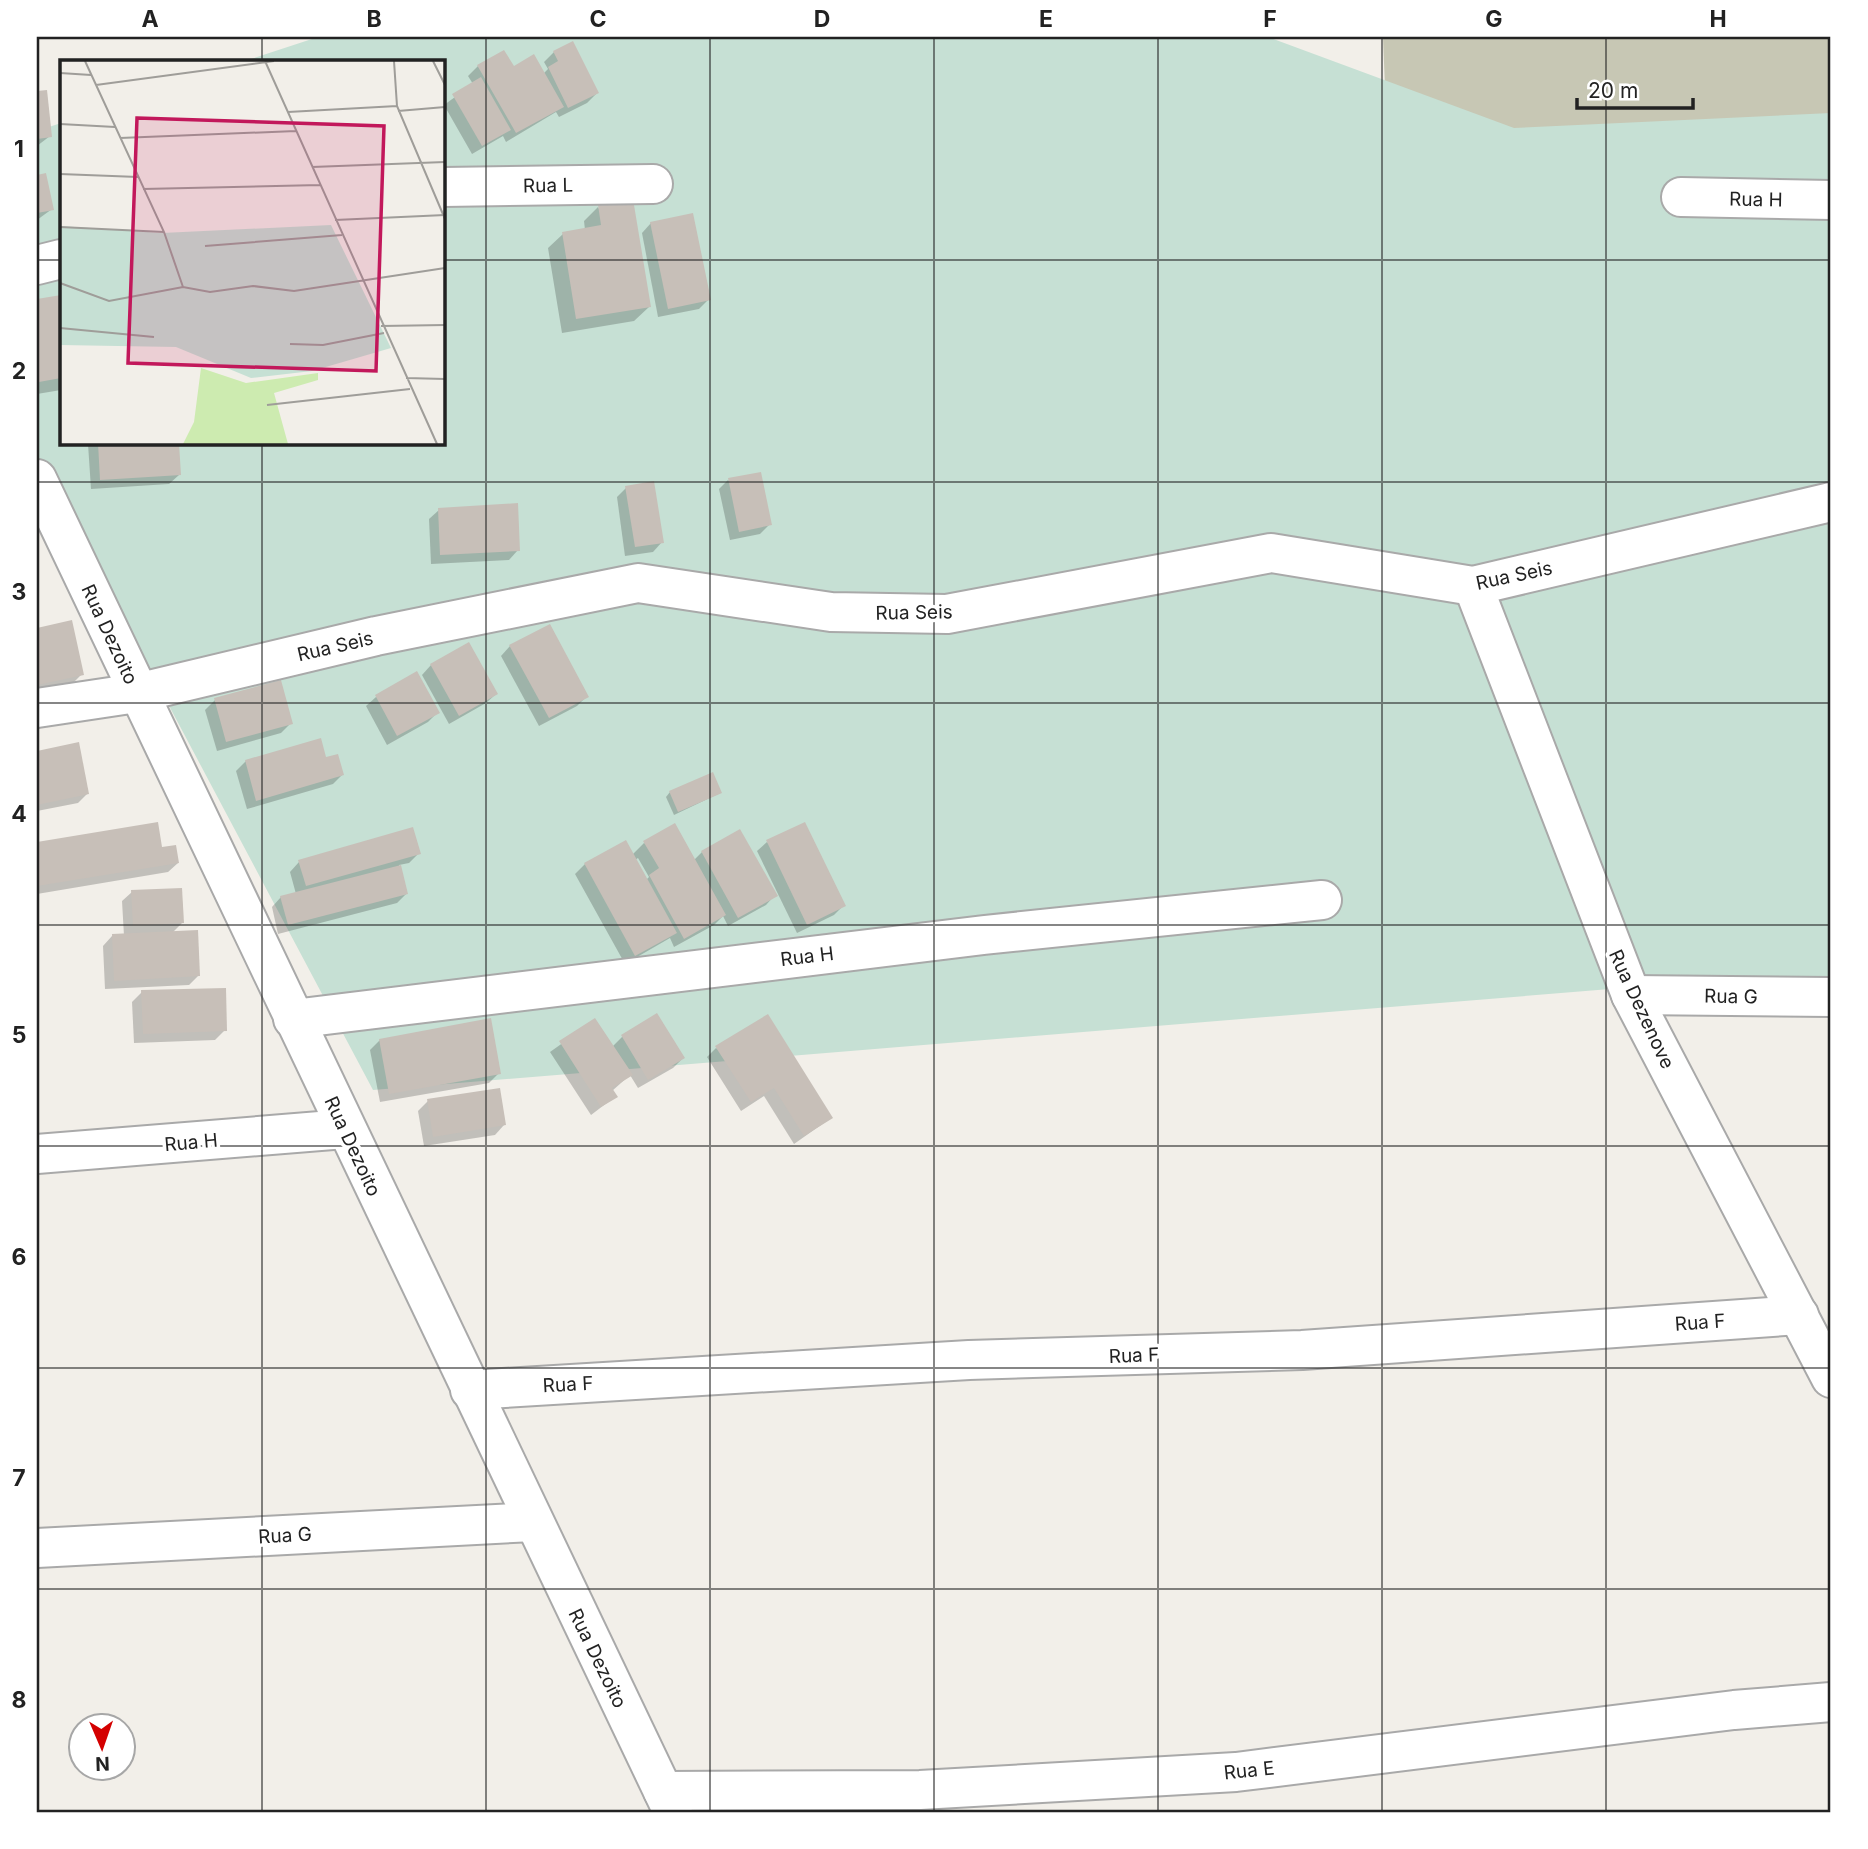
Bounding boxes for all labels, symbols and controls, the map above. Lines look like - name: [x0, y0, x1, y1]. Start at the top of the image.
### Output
- text: A: [141, 5, 159, 33]
- text: B: [366, 5, 382, 33]
- text: C: [589, 5, 607, 33]
- text: D: [814, 5, 830, 33]
- text: E: [1039, 5, 1053, 33]
- text: F: [1263, 5, 1277, 33]
- text: G: [1485, 5, 1503, 33]
- text: H: [1709, 5, 1727, 33]
- inset map: [60, 60, 444, 444]
- scale bar: [1577, 66, 1693, 110]
- text: 20 m: [1588, 78, 1638, 103]
- text: 1: [14, 135, 24, 163]
- street label: Rua L: [523, 174, 573, 197]
- street label: Rua H: [1729, 188, 1783, 211]
- text: 2: [12, 357, 26, 385]
- street label: Rua Seis: [1474, 556, 1554, 595]
- text: 3: [12, 578, 26, 606]
- street label: Rua Dezoito: [76, 581, 143, 688]
- street label: Rua Seis: [875, 600, 953, 625]
- street label: Rua Seis: [295, 627, 375, 666]
- text: 4: [11, 800, 27, 828]
- street label: Rua H: [779, 942, 835, 971]
- street label: Rua Dezenove: [1604, 946, 1679, 1072]
- street label: Rua G: [1704, 985, 1758, 1008]
- text: 5: [12, 1021, 26, 1049]
- street label: Rua Dezoito: [319, 1093, 386, 1200]
- street label: Rua H: [163, 1129, 219, 1156]
- text: 6: [12, 1243, 26, 1271]
- street label: Rua F: [1674, 1309, 1726, 1336]
- street label: Rua F: [1108, 1343, 1160, 1368]
- street label: Rua F: [542, 1372, 594, 1397]
- text: 7: [12, 1464, 26, 1492]
- street label: Rua G: [258, 1523, 312, 1548]
- street label: Rua Dezoito: [564, 1605, 631, 1712]
- text: 8: [12, 1686, 26, 1714]
- north arrow: [66, 1713, 136, 1783]
- text: N: [95, 1752, 110, 1775]
- street label: Rua E: [1223, 1756, 1276, 1785]

